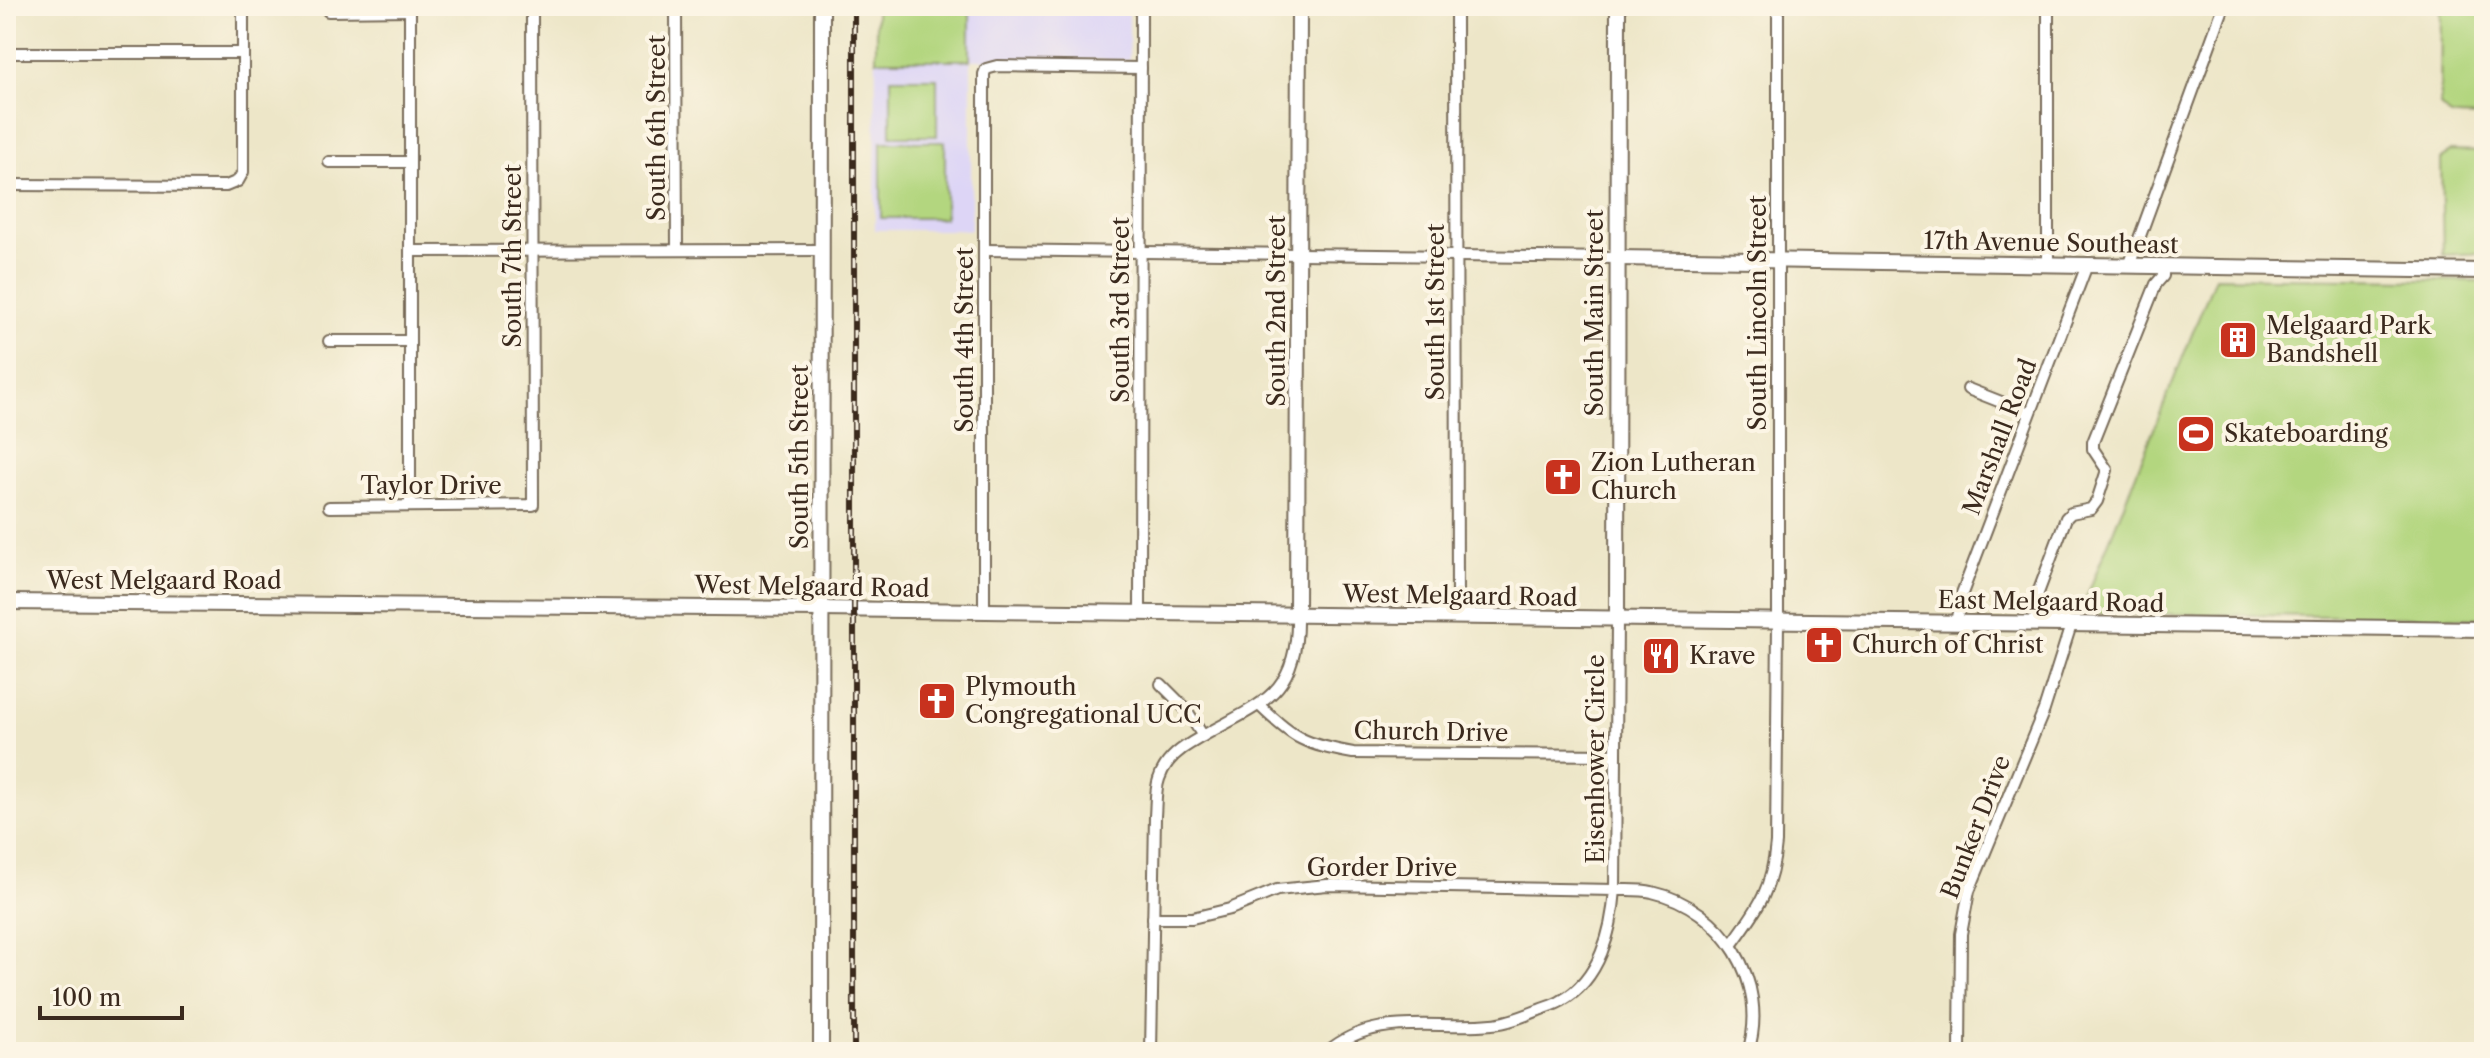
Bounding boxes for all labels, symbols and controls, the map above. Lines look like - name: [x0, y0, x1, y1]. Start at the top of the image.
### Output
- street label: South 6th Street: [642, 35, 671, 221]
- street label: South 7th Street: [498, 164, 527, 348]
- street label: South Lincoln Street: [1743, 195, 1772, 431]
- street label: South Main Street: [1580, 209, 1609, 417]
- street label: South 2nd Street: [1262, 215, 1291, 407]
- street label: South 3rd Street: [1106, 217, 1135, 403]
- street label: South 1st Street: [1421, 223, 1450, 401]
- street label: 17th Avenue Southeast: [1923, 226, 2179, 259]
- street label: South 4th Street: [950, 247, 979, 433]
- place label: Melgaard Park Bandshell: [2266, 311, 2432, 368]
- building icon: Melgaard Park Bandshell: [2217, 319, 2259, 361]
- street label: Marshall Road: [1956, 354, 2043, 519]
- street label: South 5th Street: [785, 364, 814, 549]
- sports icon: Skateboarding: [2175, 413, 2217, 455]
- place label: Skateboarding: [2224, 419, 2388, 448]
- place label: Zion Lutheran Church: [1591, 448, 1756, 505]
- church icon: Zion Lutheran Church: [1542, 456, 1584, 498]
- street label: Taylor Drive: [360, 471, 502, 500]
- street label: West Melgaard Road: [45, 566, 282, 595]
- street label: West Melgaard Road: [693, 570, 930, 603]
- street label: West Melgaard Road: [1341, 579, 1578, 612]
- street label: East Melgaard Road: [1937, 585, 2165, 618]
- church icon: Church of Christ: [1803, 624, 1845, 666]
- place label: Church of Christ: [1852, 630, 2044, 659]
- restaurant icon: Krave: [1640, 635, 1682, 677]
- place label: Krave: [1689, 641, 1755, 670]
- street label: Eisenhower Circle: [1581, 654, 1610, 864]
- place label: Plymouth Congregational UCC: [965, 672, 1201, 729]
- church icon: Plymouth Congregational UCC: [916, 680, 958, 722]
- street label: Church Drive: [1354, 716, 1509, 747]
- street label: Bunker Drive: [1935, 751, 2016, 903]
- street label: Gorder Drive: [1307, 853, 1457, 882]
- scale bar: [40, 970, 182, 1020]
- text: 100 m: [52, 983, 121, 1012]

